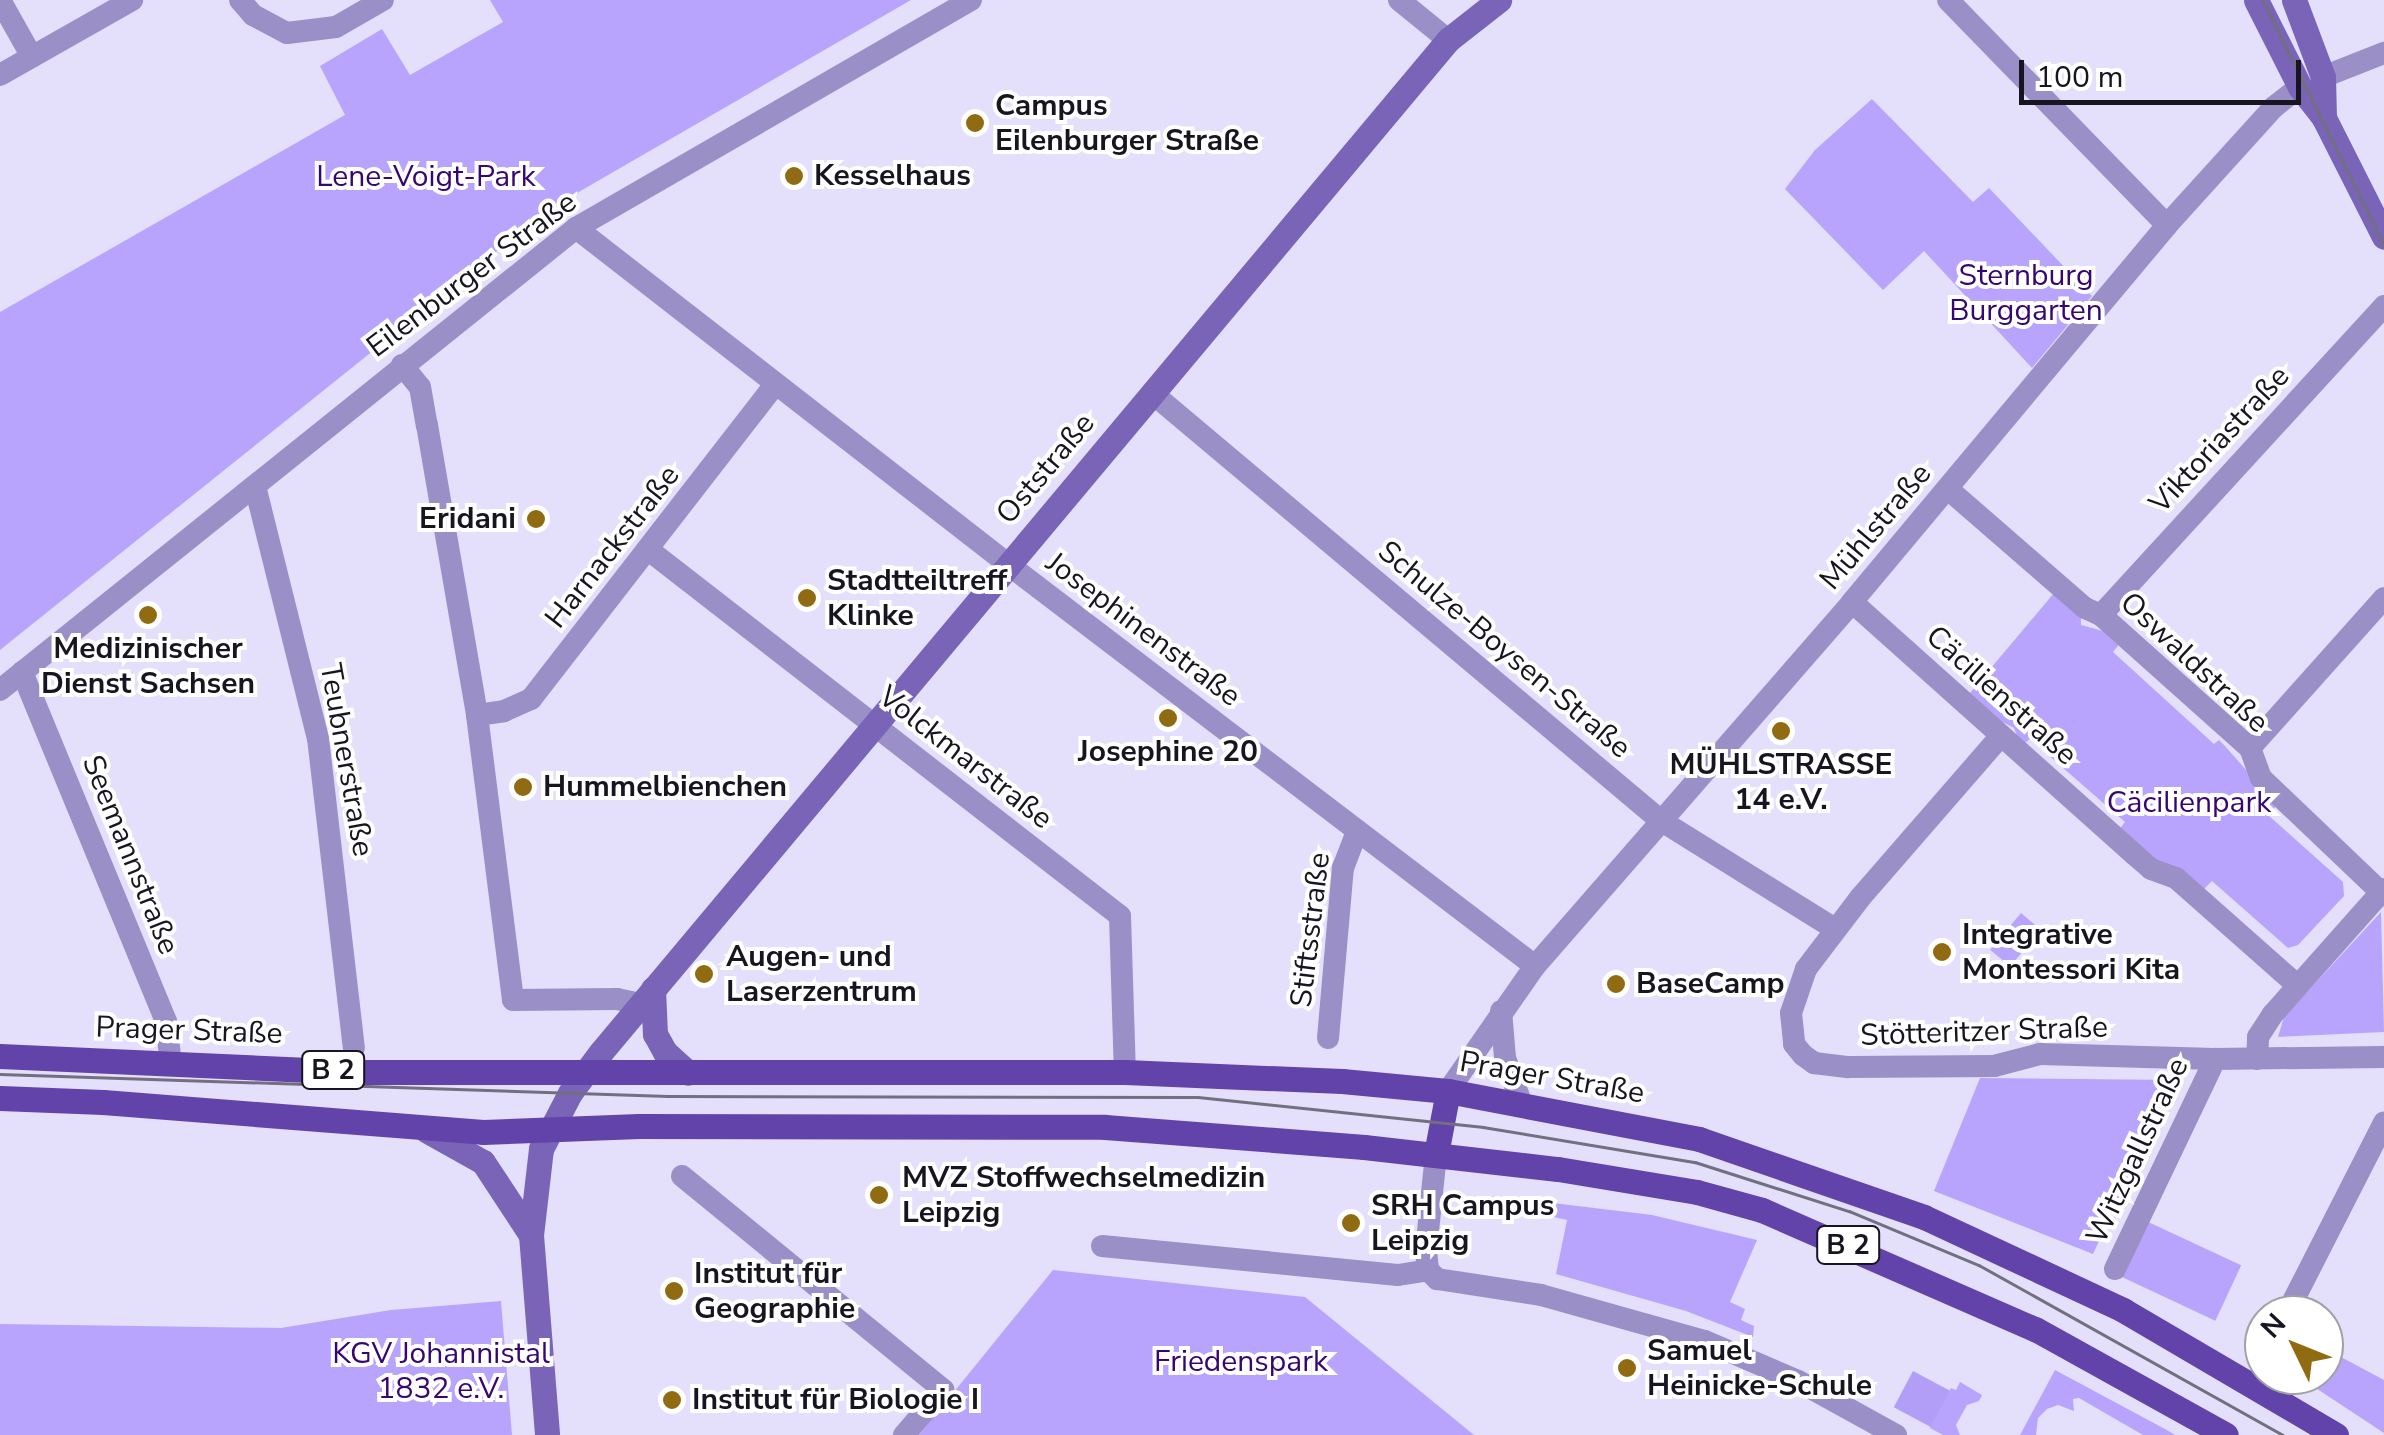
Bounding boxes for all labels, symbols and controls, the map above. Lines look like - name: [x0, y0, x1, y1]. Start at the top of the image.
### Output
- scale bar: [2024, 40, 2306, 102]
- text: 100 m: [2036, 57, 2123, 98]
- place label: Campus Eilenburger Straße: [995, 88, 1259, 158]
- marker: Campus Eilenburger Straße: [964, 112, 986, 134]
- place label: Kesselhaus: [814, 158, 971, 194]
- park label: Lene-Voigt-Park: [316, 159, 536, 195]
- marker: Kesselhaus: [783, 165, 805, 187]
- street label: Eilenburger Straße: [360, 185, 584, 365]
- park label: Sternburg Burggarten: [1949, 258, 2103, 328]
- street label: Viktoriastraße: [2143, 359, 2297, 521]
- street label: Oststraße: [989, 406, 1103, 532]
- street label: Mühlstraße: [1813, 456, 1939, 598]
- street label: Harnackstraße: [538, 458, 688, 636]
- place label: Eridani: [419, 501, 516, 537]
- marker: Eridani: [525, 508, 547, 530]
- street label: Schulze-Boysen-Straße: [1370, 534, 1638, 766]
- street label: Josephinenstraße: [1039, 545, 1247, 715]
- place label: Stadtteiltreff Klinke: [827, 563, 1007, 634]
- street label: Oswaldstraße: [2112, 585, 2276, 741]
- marker: Stadtteiltreff Klinke: [796, 587, 818, 609]
- marker: Medizinischer Dienst Sachsen: [137, 604, 159, 626]
- street label: Cäcilienstraße: [1918, 619, 2084, 773]
- place label: Medizinischer Dienst Sachsen: [41, 631, 255, 702]
- street label: Teubnerstraße: [311, 661, 381, 859]
- street label: Volckmarstraße: [871, 679, 1059, 837]
- marker: Josephine 20: [1157, 707, 1179, 729]
- marker: MÜHLSTRASSE 14 e.V.: [1770, 720, 1792, 742]
- place label: Josephine 20: [1078, 734, 1258, 770]
- place label: MÜHLSTRASSE 14 e.V.: [1670, 747, 1892, 818]
- street label: Seemannstraße: [74, 750, 186, 960]
- place label: Hummelbienchen: [543, 769, 787, 805]
- marker: Hummelbienchen: [512, 776, 534, 798]
- park label: Cäcilienpark: [2107, 785, 2271, 821]
- street label: Stiftsstraße: [1284, 851, 1338, 1009]
- place label: Integrative Montessori Kita: [1962, 917, 2180, 988]
- place label: Augen- und Laserzentrum: [726, 939, 917, 1010]
- marker: Integrative Montessori Kita: [1931, 941, 1953, 963]
- marker: Augen- und Laserzentrum: [691, 961, 717, 987]
- place label: BaseCamp: [1636, 966, 1784, 1002]
- marker: BaseCamp: [1605, 973, 1627, 995]
- street label: Prager Straße: [95, 1010, 283, 1052]
- street label: Stötteritzer Straße: [1860, 1010, 2108, 1054]
- street label: Prager Straße: [1457, 1044, 1647, 1112]
- road number: B 2: [300, 1047, 366, 1093]
- street label: Witzgallstraße: [2079, 1052, 2197, 1250]
- place label: MVZ Stoffwechselmedizin Leipzig: [902, 1160, 1265, 1230]
- marker: MVZ Stoffwechselmedizin Leipzig: [866, 1182, 892, 1208]
- place label: SRH Campus Leipzig: [1371, 1188, 1554, 1258]
- marker: SRH Campus Leipzig: [1340, 1212, 1362, 1234]
- road number: B 2: [1816, 1222, 1880, 1268]
- place label: Institut für Geographie: [694, 1256, 855, 1326]
- marker: Institut für Geographie: [663, 1280, 685, 1302]
- north arrow: [2244, 1295, 2344, 1395]
- text: N: [2252, 1305, 2295, 1347]
- place label: Samuel Heinicke-Schule: [1647, 1333, 1872, 1404]
- park label: KGV Johannistal 1832 e.V.: [332, 1336, 550, 1406]
- park label: Friedenspark: [1154, 1344, 1328, 1380]
- marker: Samuel Heinicke-Schule: [1616, 1357, 1638, 1379]
- place label: Institut für Biologie I: [692, 1382, 979, 1418]
- marker: Institut für Biologie I: [661, 1389, 683, 1411]

